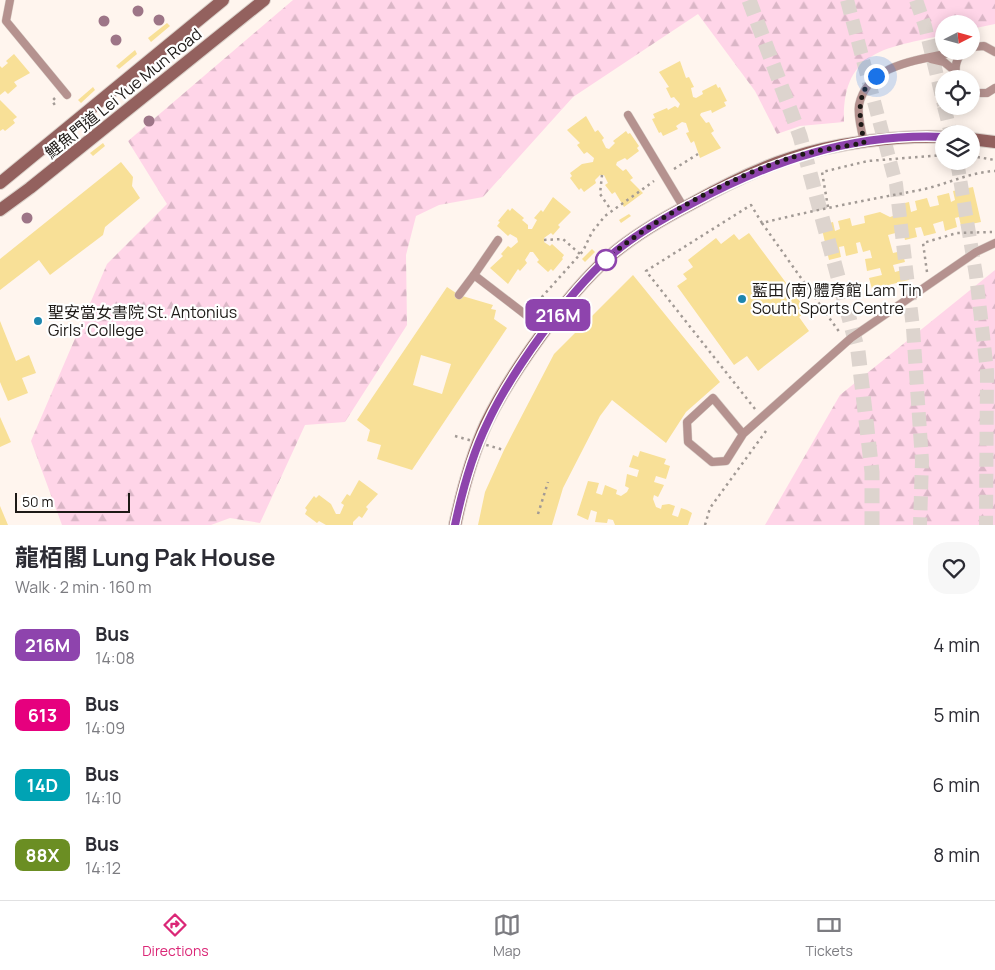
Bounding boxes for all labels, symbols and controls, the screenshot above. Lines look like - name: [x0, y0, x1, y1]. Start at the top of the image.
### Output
- north arrow: [935, 15, 980, 60]
- map controls: [935, 15, 980, 170]
- street label: 鯉魚門道 Lei Yue Mun Road: [40, 23, 206, 163]
- your location: [864, 64, 889, 89]
- button: locate: [935, 70, 980, 115]
- button: layers: [935, 125, 980, 170]
- unlabelled marker: [595, 249, 617, 271]
- place label: 藍田(南)體育館 Lam Tin South Sports Centre: [752, 279, 921, 319]
- marker: 藍田(南)體育館 Lam Tin South Sports Centre: [736, 293, 748, 305]
- line badge: 216M: [523, 299, 593, 331]
- place label: 聖安當女書院 St. Antonius Girls' College: [48, 301, 237, 341]
- text: 216M: [535, 303, 581, 327]
- marker: 聖安當女書院 St. Antonius Girls' College: [32, 315, 44, 327]
- scale bar: [15, 490, 130, 513]
- text: 50 m: [22, 492, 53, 511]
- text: 龍栢閣 Lung Pak House: [15, 540, 275, 573]
- button: heart: [928, 542, 980, 594]
- text: Walk · 2 min · 160 m: [15, 576, 152, 598]
- text: Bus: [95, 621, 129, 647]
- text: 4 min: [933, 632, 980, 658]
- text: 216M: [25, 633, 70, 657]
- text: 14:08: [95, 647, 135, 669]
- text: Bus: [85, 691, 119, 717]
- text: 5 min: [933, 702, 980, 728]
- text: 613: [28, 703, 57, 727]
- text: 14:09: [85, 717, 125, 739]
- text: Bus: [85, 761, 119, 787]
- text: 6 min: [933, 772, 980, 798]
- text: 14D: [27, 773, 58, 797]
- text: 14:10: [85, 787, 121, 809]
- text: Bus: [85, 831, 119, 857]
- text: 8 min: [933, 842, 980, 868]
- text: 88X: [26, 843, 59, 867]
- text: 14:12: [85, 857, 121, 879]
- tab: Directions: [142, 911, 209, 960]
- tab: Map: [493, 911, 521, 960]
- tab: Tickets: [805, 911, 853, 960]

